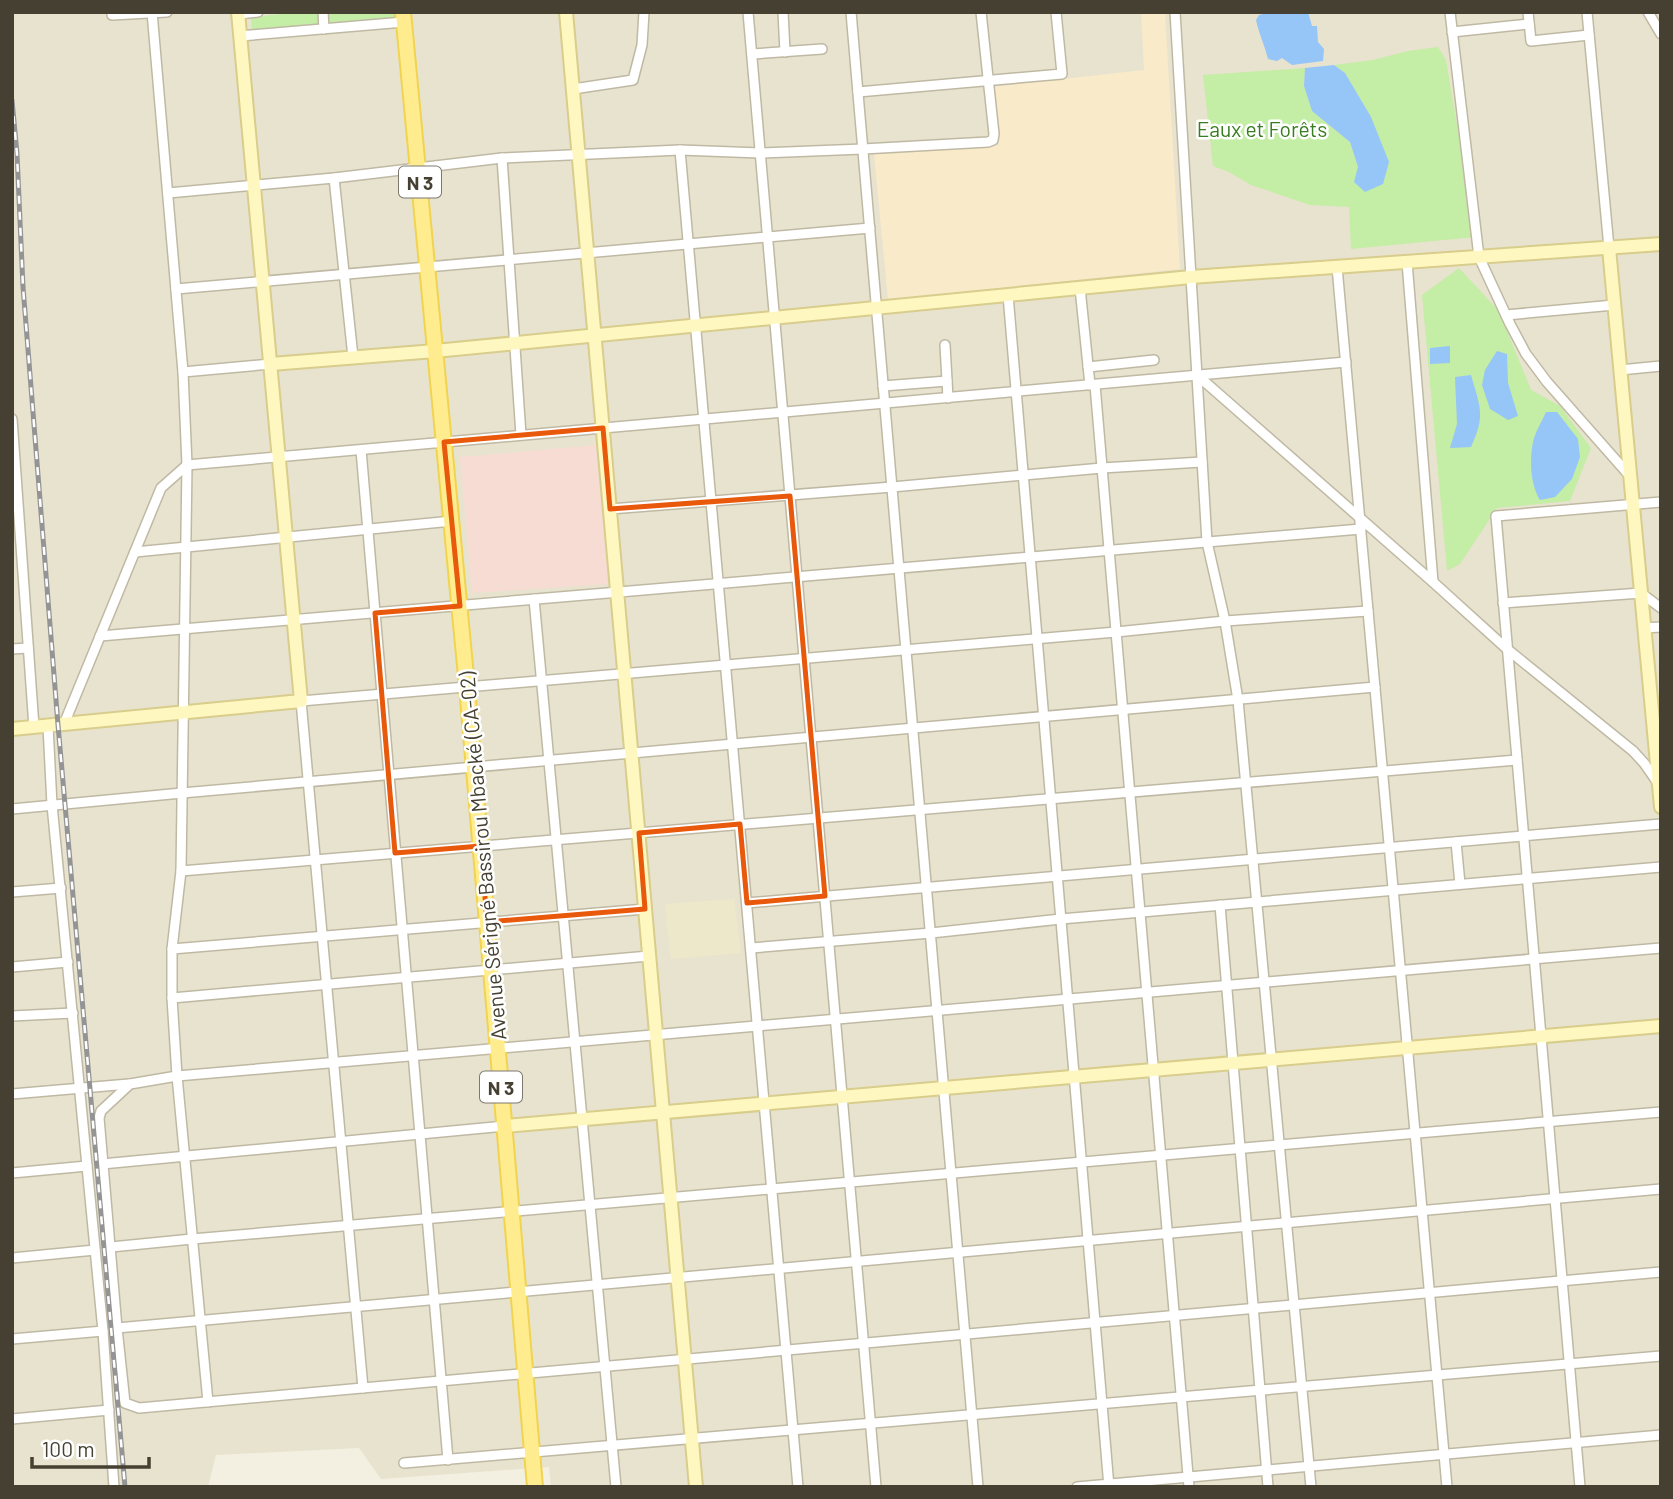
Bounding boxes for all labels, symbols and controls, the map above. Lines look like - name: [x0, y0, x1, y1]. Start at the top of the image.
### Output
- park label: Eaux et Forêts: [1197, 116, 1327, 141]
- road number: N 3: [399, 166, 441, 198]
- street label: Avenue Sérigné Bassirou Mbacké (CA-02): [453, 670, 511, 1041]
- road number: N 3: [480, 1072, 522, 1102]
- scale bar: [32, 1426, 149, 1470]
- text: 100 m: [42, 1436, 95, 1461]

